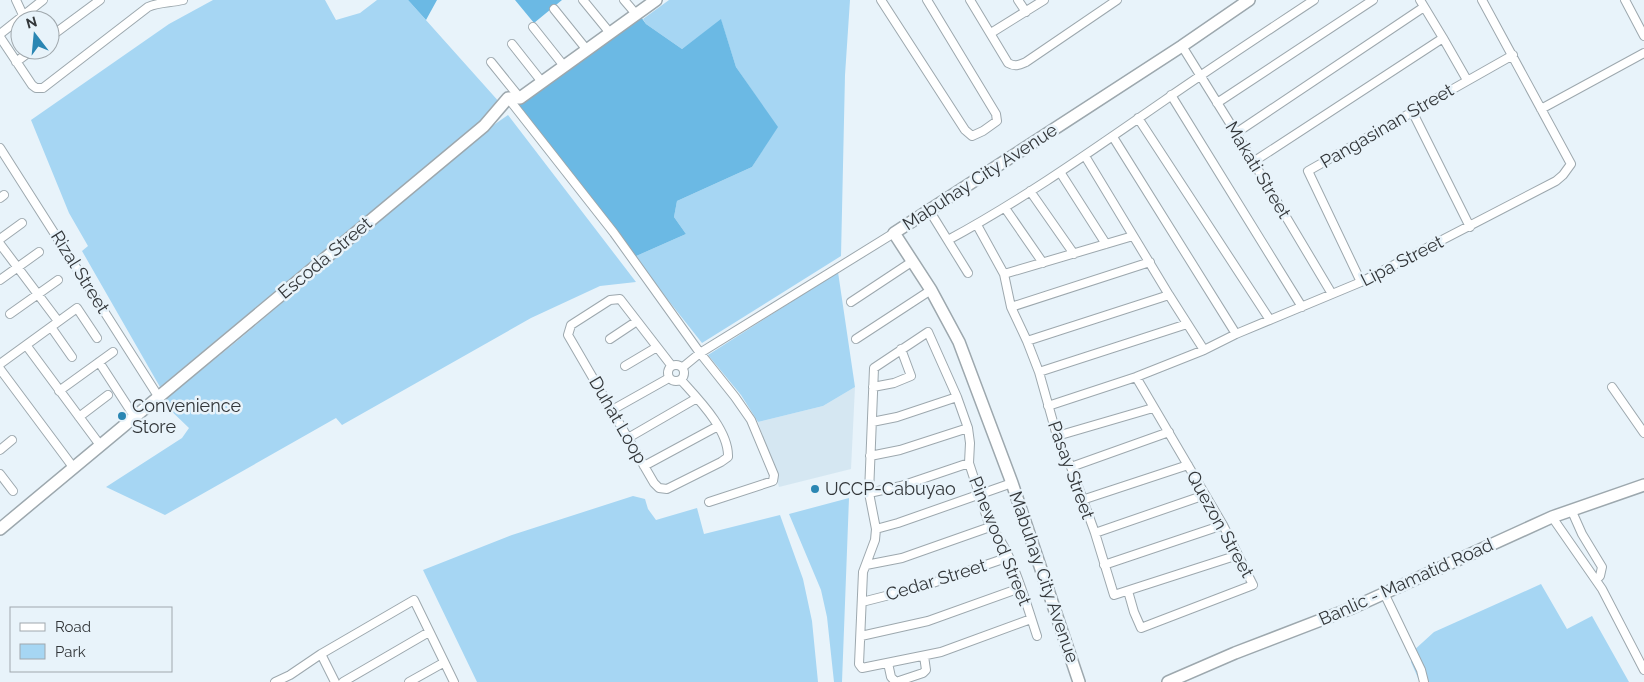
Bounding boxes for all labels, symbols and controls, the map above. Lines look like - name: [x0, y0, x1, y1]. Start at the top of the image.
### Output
- north arrow: [10, 10, 60, 60]
- text: N: [24, 13, 39, 32]
- street label: Pangasinan Street: [1316, 79, 1457, 172]
- street label: Makati Street: [1221, 118, 1296, 222]
- street label: Mabuhay City Avenue: [899, 119, 1061, 234]
- street label: Escoda Street: [274, 212, 376, 303]
- street label: Rizal Street: [47, 227, 114, 317]
- street label: Lipa Street: [1357, 231, 1447, 290]
- street label: Duhat Loop: [585, 372, 652, 467]
- place label: Convenience Store: [132, 395, 241, 437]
- marker: Convenience Store: [116, 410, 128, 422]
- street label: Pasay Street: [1044, 418, 1099, 522]
- street label: Quezon Street: [1182, 467, 1258, 581]
- street label: Pinewood Street: [965, 473, 1036, 608]
- place label: UCCP-Cabuyao: [825, 478, 956, 499]
- marker: UCCP-Cabuyao: [809, 483, 821, 495]
- street label: Mabuhay City Avenue: [1005, 488, 1084, 666]
- street label: Banlic - Mamatid Road: [1315, 534, 1496, 629]
- street label: Cedar Street: [883, 554, 989, 605]
- legend: [10, 607, 172, 672]
- text: Road: [55, 618, 91, 636]
- text: Park: [55, 643, 86, 661]

